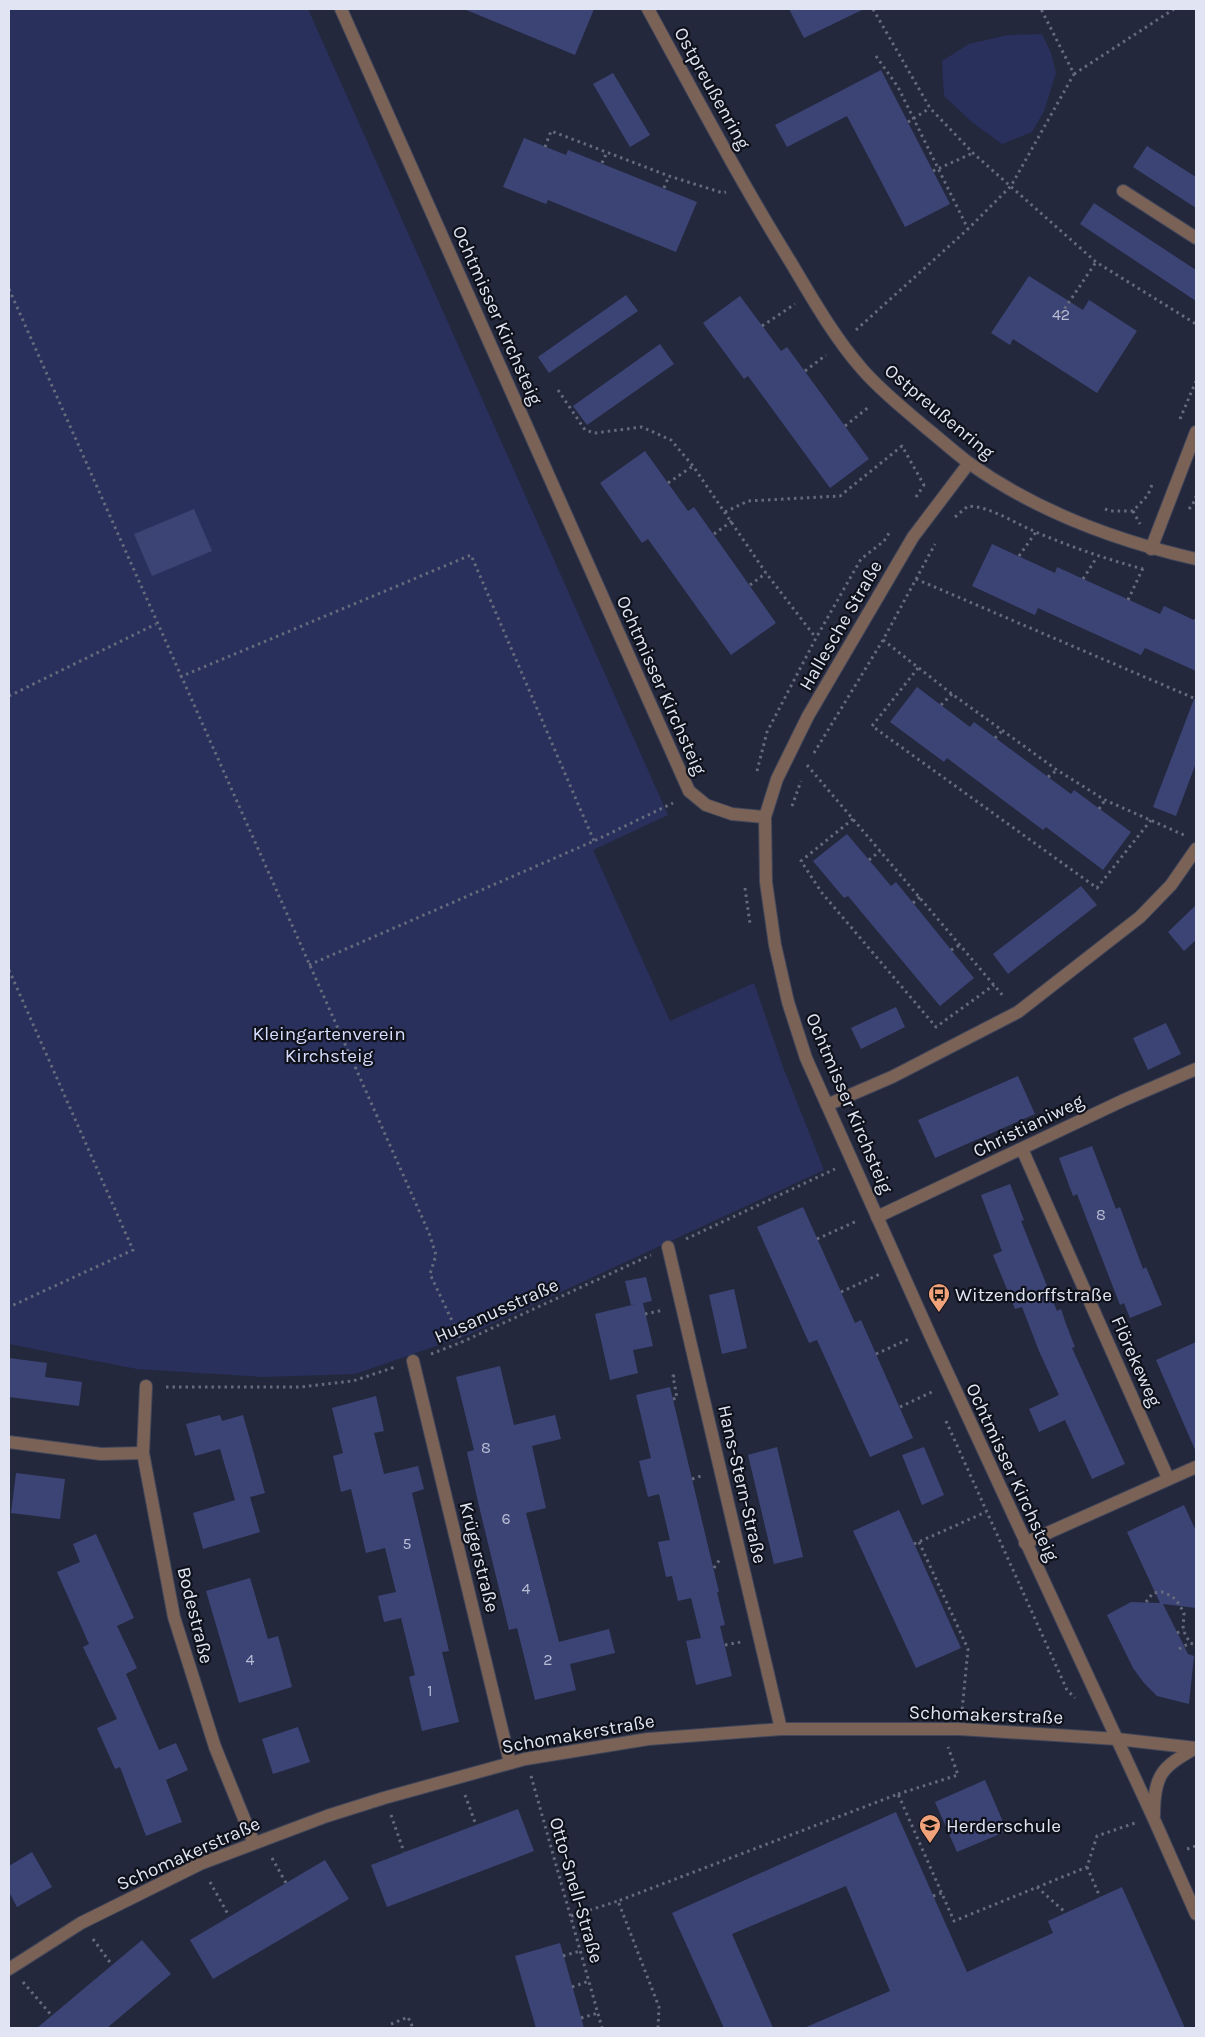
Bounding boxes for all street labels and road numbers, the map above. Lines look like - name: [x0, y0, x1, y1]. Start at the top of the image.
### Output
- street label: Ostpreußenring: [669, 24, 755, 154]
- street label: Ochtmisser Kirchsteig: [448, 222, 547, 409]
- street label: Ostpreußenring: [880, 360, 999, 464]
- street label: Hallesche Straße: [795, 557, 887, 694]
- street label: Ochtmisser Kirchsteig: [612, 592, 711, 779]
- street label: Ochtmisser Kirchsteig: [801, 1010, 897, 1197]
- street label: Christianiweg: [970, 1090, 1088, 1162]
- street label: Husanusstraße: [431, 1274, 562, 1348]
- street label: Flörekeweg: [1106, 1313, 1166, 1410]
- street label: Ochtmisser Kirchsteig: [961, 1380, 1063, 1565]
- street label: Hans-Stern-Straße: [713, 1403, 771, 1566]
- street label: Krügerstraße: [455, 1500, 503, 1615]
- street label: Bodestraße: [172, 1565, 218, 1666]
- street label: Schomakerstraße: [908, 1701, 1064, 1729]
- street label: Schomakerstraße: [500, 1710, 656, 1758]
- street label: Schomakerstraße: [113, 1812, 263, 1895]
- street label: Otto-Snell-Straße: [545, 1815, 607, 1966]

